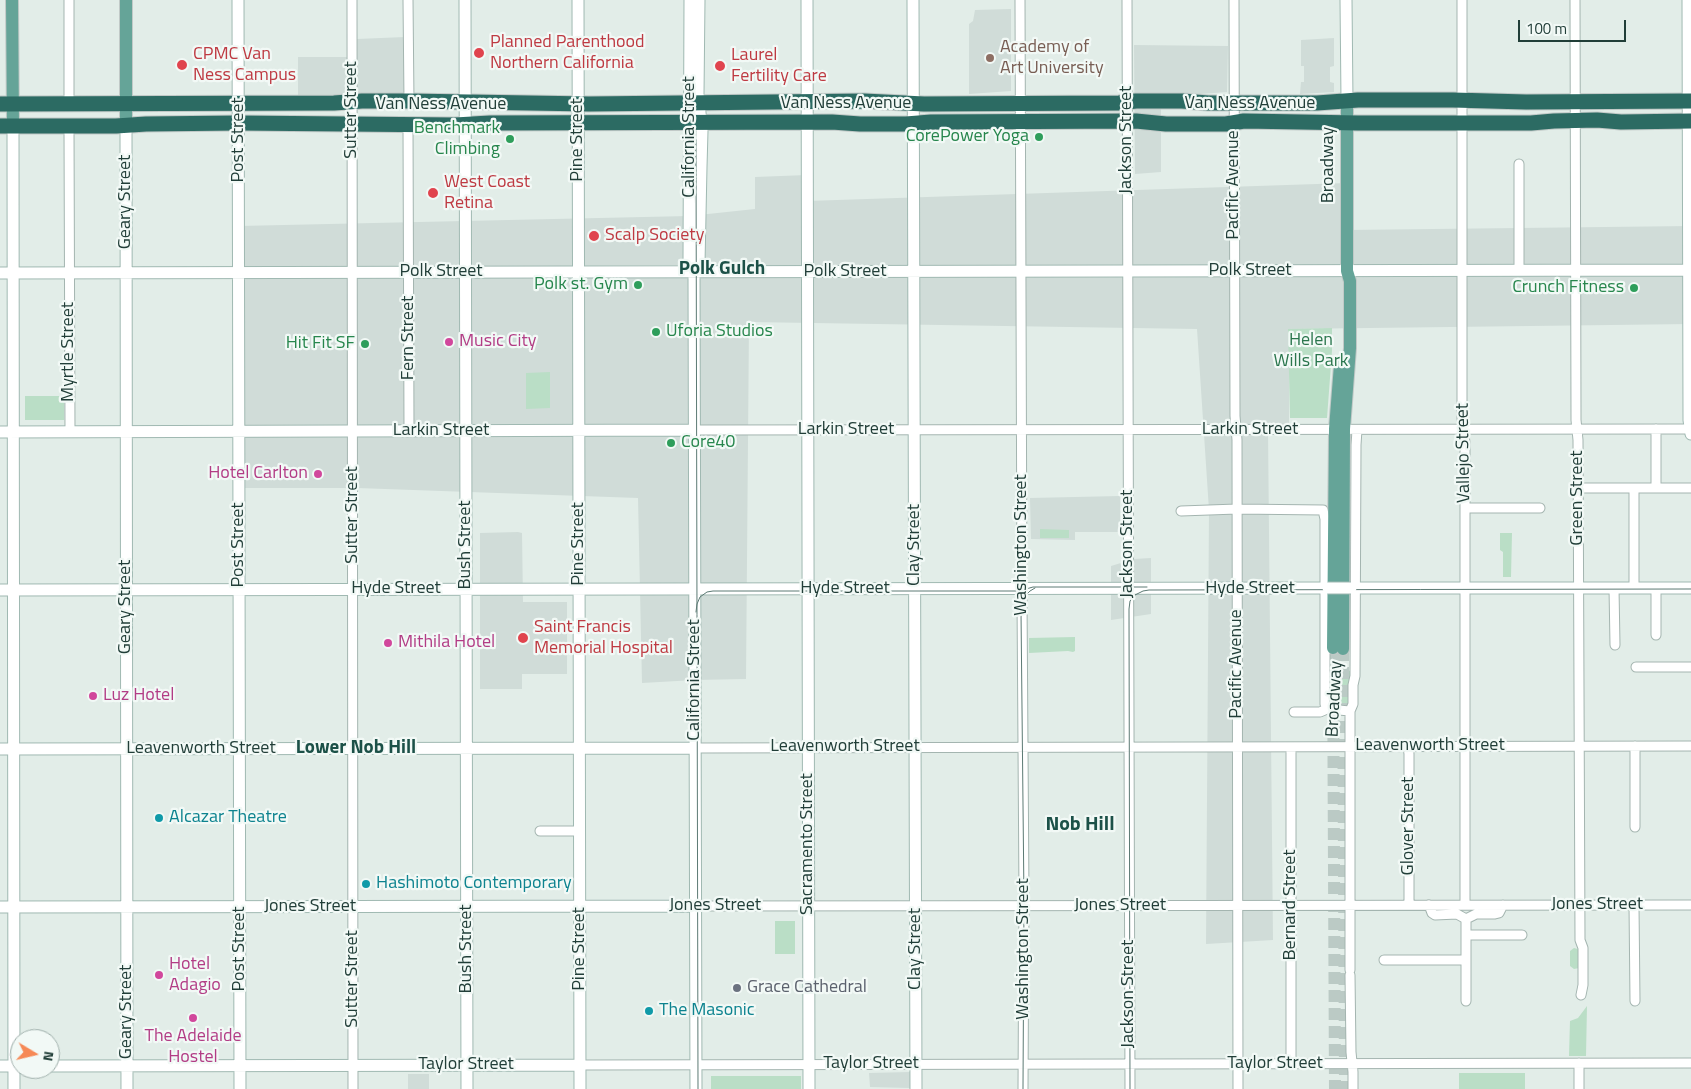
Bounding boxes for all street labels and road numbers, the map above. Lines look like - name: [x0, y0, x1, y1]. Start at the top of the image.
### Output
- street label: Sutter Street: [341, 61, 363, 159]
- street label: California Street: [679, 76, 701, 198]
- street label: Jackson Street: [1116, 86, 1138, 194]
- street label: Van Ness Avenue: [781, 93, 911, 115]
- street label: Van Ness Avenue: [1185, 93, 1315, 115]
- street label: Van Ness Avenue: [376, 94, 506, 116]
- street label: Post Street: [228, 97, 250, 183]
- street label: Pine Street: [567, 98, 589, 182]
- street label: Broadway: [1318, 127, 1340, 203]
- street label: Pacific Avenue: [1223, 130, 1245, 240]
- street label: Geary Street: [115, 155, 137, 249]
- street label: Polk Street: [1208, 260, 1292, 282]
- street label: Polk Street: [399, 261, 483, 283]
- street label: Polk Street: [803, 261, 887, 283]
- street label: Fern Street: [398, 296, 420, 380]
- street label: Myrtle Street: [58, 302, 80, 402]
- street label: Vallejo Street: [1452, 403, 1476, 503]
- street label: Larkin Street: [798, 419, 894, 441]
- street label: Larkin Street: [1202, 419, 1298, 441]
- street label: Larkin Street: [393, 420, 489, 442]
- street label: Green Street: [1567, 450, 1589, 546]
- street label: Sutter Street: [342, 466, 364, 564]
- street label: Washington Street: [1011, 474, 1033, 616]
- street label: Jackson Street: [1117, 490, 1139, 598]
- street label: Bush Street: [455, 500, 477, 590]
- street label: Post Street: [228, 502, 250, 588]
- street label: Pine Street: [568, 502, 590, 586]
- street label: Clay Street: [904, 504, 926, 586]
- street label: Geary Street: [115, 560, 137, 654]
- street label: Hyde Street: [351, 578, 441, 600]
- street label: Hyde Street: [800, 578, 890, 600]
- street label: Hyde Street: [1205, 578, 1295, 600]
- street label: Pacific Avenue: [1226, 609, 1248, 719]
- street label: California Street: [684, 619, 706, 741]
- street label: Broadway: [1322, 660, 1348, 738]
- street label: Leavenworth Street: [1355, 735, 1505, 757]
- street label: Leavenworth Street: [770, 736, 920, 758]
- street label: Leavenworth Street: [126, 738, 276, 760]
- street label: Sacramento Street: [797, 773, 819, 915]
- street label: Glover Street: [1398, 777, 1420, 875]
- street label: Bernard Street: [1280, 850, 1302, 960]
- street label: Washington Street: [1013, 878, 1035, 1020]
- street label: Jones Street: [1551, 894, 1643, 916]
- street label: Jones Street: [669, 895, 761, 917]
- street label: Jones Street: [1074, 895, 1166, 917]
- street label: Jones Street: [264, 896, 356, 918]
- street label: Bush Street: [456, 904, 478, 994]
- street label: Post Street: [229, 906, 251, 992]
- street label: Pine Street: [569, 907, 591, 991]
- street label: Clay Street: [905, 908, 927, 990]
- street label: Sutter Street: [342, 930, 364, 1028]
- street label: Jackson Street: [1118, 940, 1140, 1048]
- street label: Geary Street: [116, 965, 138, 1059]
- street label: Taylor Street: [823, 1053, 919, 1075]
- street label: Taylor Street: [1227, 1053, 1323, 1075]
- street label: Taylor Street: [418, 1054, 514, 1076]

